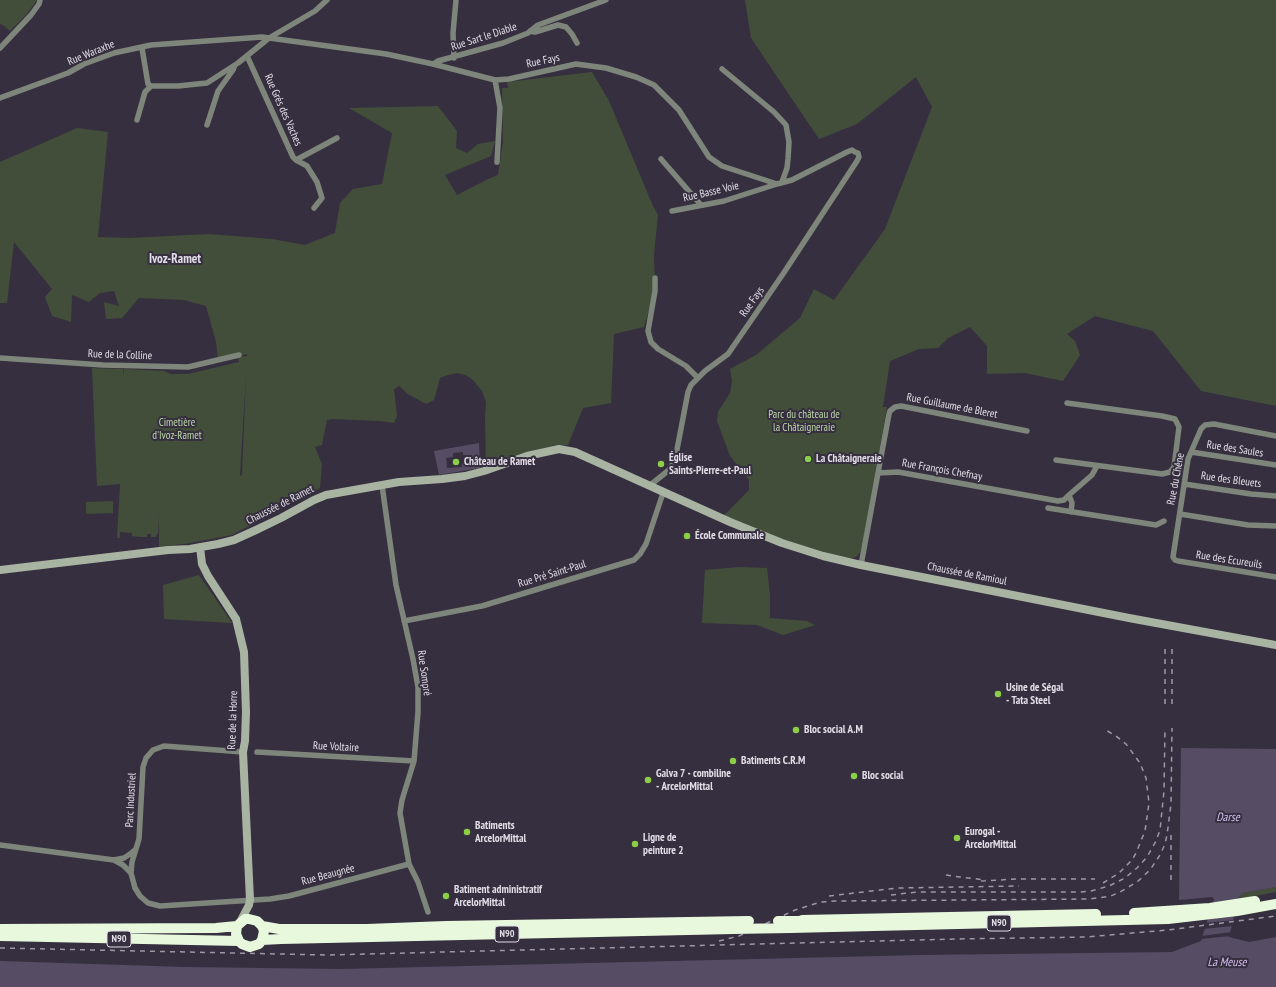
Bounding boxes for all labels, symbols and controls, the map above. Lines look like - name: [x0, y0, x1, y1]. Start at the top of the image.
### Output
- street label: Rue Sart le Diable: [449, 20, 519, 54]
- street label: Rue Waraxhe: [65, 38, 117, 68]
- street label: Rue Fays: [525, 51, 561, 71]
- street label: Rue Grés des Vaches: [261, 72, 305, 148]
- street label: Rue Basse Voie: [682, 179, 740, 205]
- district label: Ivoz-Ramet: [149, 251, 201, 267]
- street label: Rue Fays: [737, 284, 767, 320]
- street label: Rue de la Colline: [88, 347, 152, 363]
- street label: Rue Guillaume de Bleret: [905, 391, 999, 421]
- park label: Parc du château de la Châtaigneraie: [768, 408, 840, 434]
- park label: Cimetière d'Ivoz-Ramet: [152, 416, 202, 442]
- street label: Rue des Saules: [1206, 438, 1264, 460]
- place label: Église Saints-Pierre-et-Paul: [669, 451, 751, 477]
- place label: La Châtaigneraie: [816, 452, 882, 466]
- street label: Rue du Chêne: [1165, 452, 1187, 506]
- marker: La Châtaigneraie: [803, 454, 813, 464]
- place label: Château de Ramet: [464, 455, 535, 469]
- street label: Rue François Chefnay: [901, 456, 983, 484]
- marker: Château de Ramet: [451, 457, 461, 467]
- marker: Église Saints-Pierre-et-Paul: [656, 459, 666, 469]
- street label: Rue des Bleuets: [1200, 469, 1262, 491]
- street label: Chaussée de Ramet: [244, 482, 316, 528]
- place label: École Communale: [695, 529, 764, 543]
- marker: École Communale: [682, 531, 692, 541]
- street label: Rue des Ecureuils: [1195, 548, 1263, 572]
- street label: Rue Pré Saint-Paul: [517, 557, 587, 591]
- street label: Chaussée de Ramioul: [926, 560, 1008, 588]
- street label: Rue Sompré: [414, 649, 434, 697]
- place label: Usine de Ségal - Tata Steel: [1006, 681, 1063, 707]
- marker: Usine de Ségal - Tata Steel: [993, 689, 1003, 699]
- street label: Rue de la Horre: [225, 690, 241, 750]
- place label: Bloc social A.M: [804, 723, 863, 737]
- marker: Bloc social A.M: [791, 725, 801, 735]
- street label: Rue Voltaire: [313, 739, 359, 755]
- place label: Batiments C.R.M: [741, 754, 805, 768]
- marker: Batiments C.R.M: [728, 756, 738, 766]
- place label: Galva 7 - combiline - ArcelorMittal: [656, 767, 731, 793]
- place label: Bloc social: [862, 769, 903, 783]
- marker: Bloc social: [849, 771, 859, 781]
- street label: Parc Industriel: [123, 772, 139, 828]
- marker: Galva 7 - combiline - ArcelorMittal: [643, 775, 653, 785]
- water label: Darse: [1216, 811, 1240, 825]
- place label: Batiments ArcelorMittal: [475, 819, 526, 845]
- place label: Eurogal - ArcelorMittal: [965, 825, 1016, 851]
- marker: Batiments ArcelorMittal: [462, 827, 472, 837]
- place label: Ligne de peinture 2: [643, 831, 684, 857]
- marker: Eurogal - ArcelorMittal: [952, 833, 962, 843]
- marker: Ligne de peinture 2: [630, 839, 640, 849]
- street label: Rue Beaugnée: [300, 862, 356, 888]
- place label: Batiment administratif ArcelorMittal: [454, 883, 542, 909]
- marker: Batiment administratif ArcelorMittal: [441, 891, 451, 901]
- road number: N90: [987, 915, 1011, 931]
- road number: N90: [495, 926, 519, 942]
- road number: N90: [107, 931, 131, 947]
- water label: La Meuse: [1208, 956, 1246, 970]

